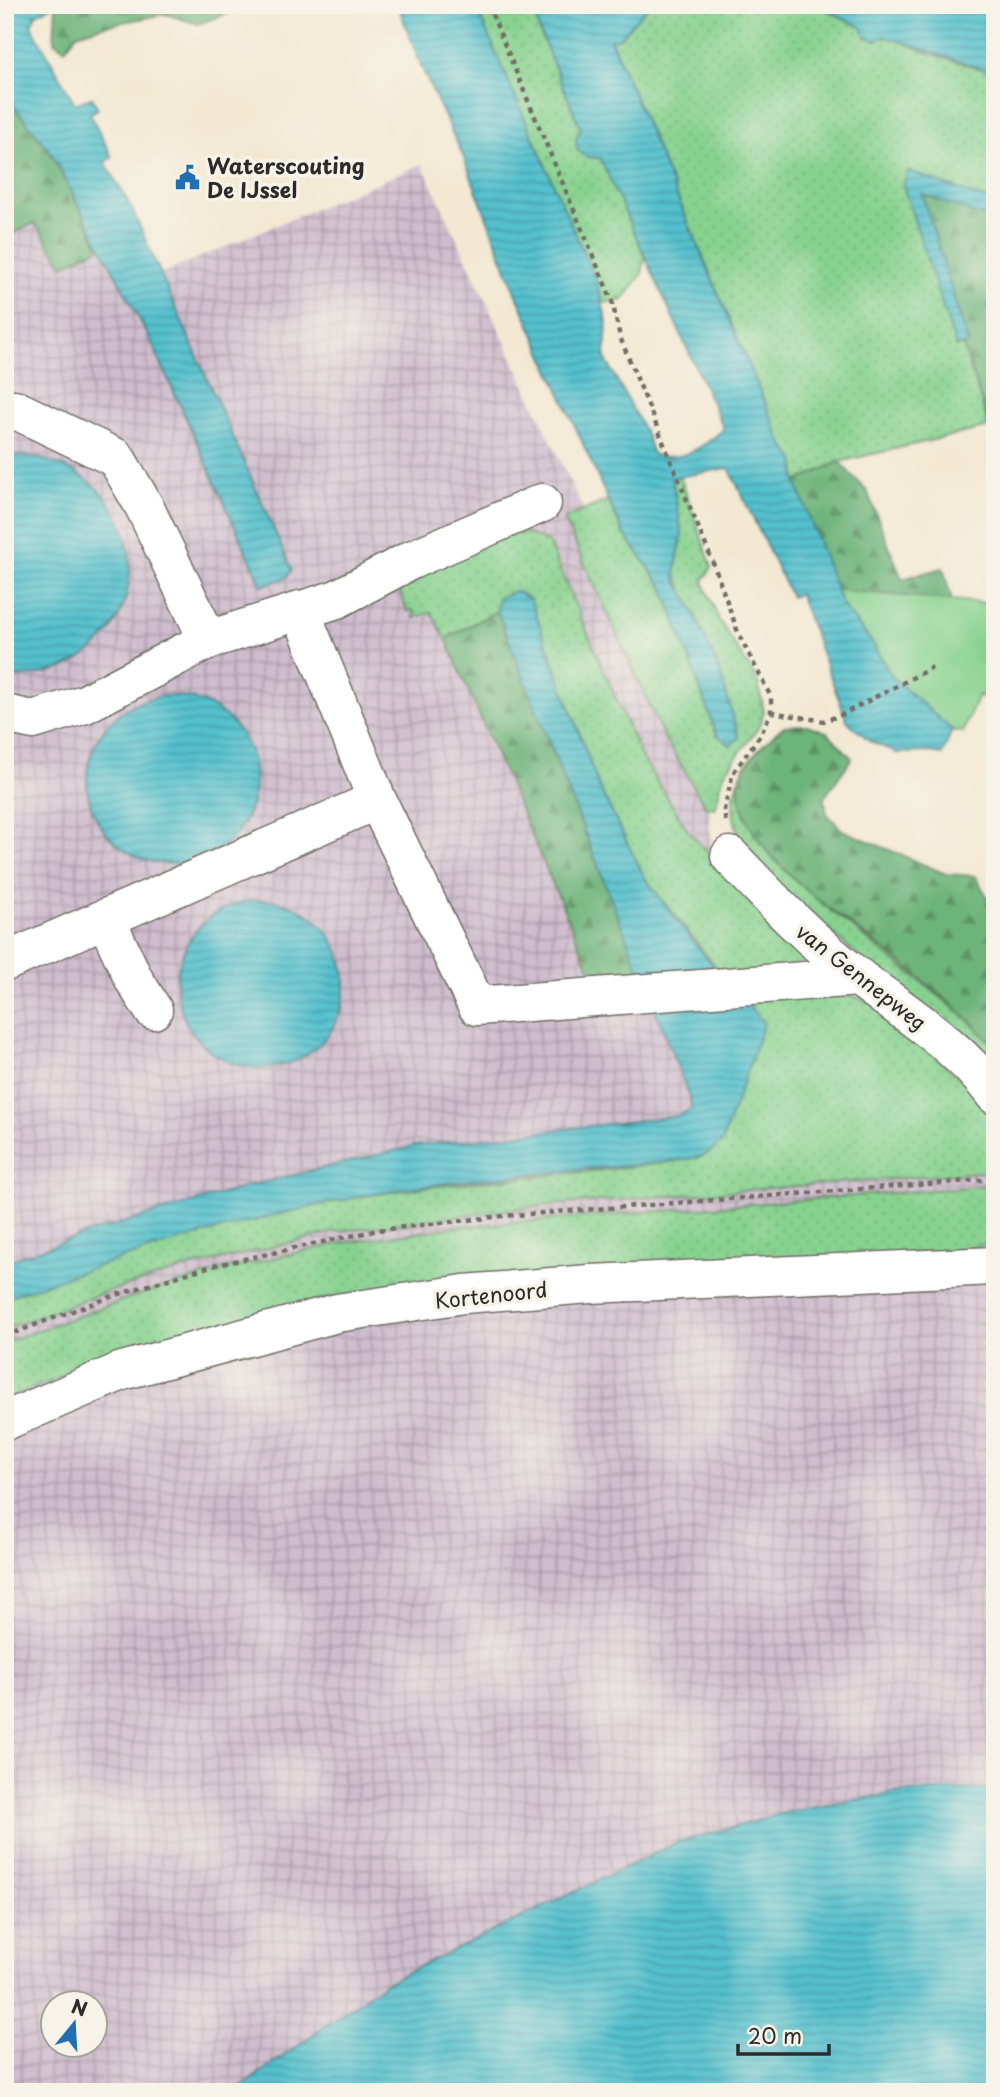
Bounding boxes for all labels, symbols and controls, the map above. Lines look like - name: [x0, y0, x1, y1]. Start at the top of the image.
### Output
- place label: Waterscouting De IJssel: [207, 149, 364, 205]
- public building icon: Waterscouting De IJssel: [173, 163, 201, 191]
- street label: van Gennepweg: [790, 915, 934, 1037]
- street label: Kortenoord: [433, 1272, 549, 1316]
- north arrow: [38, 1988, 108, 2058]
- text: N: [68, 1991, 91, 2023]
- scale bar: [738, 2013, 828, 2057]
- text: 20 m: [748, 2019, 802, 2051]

